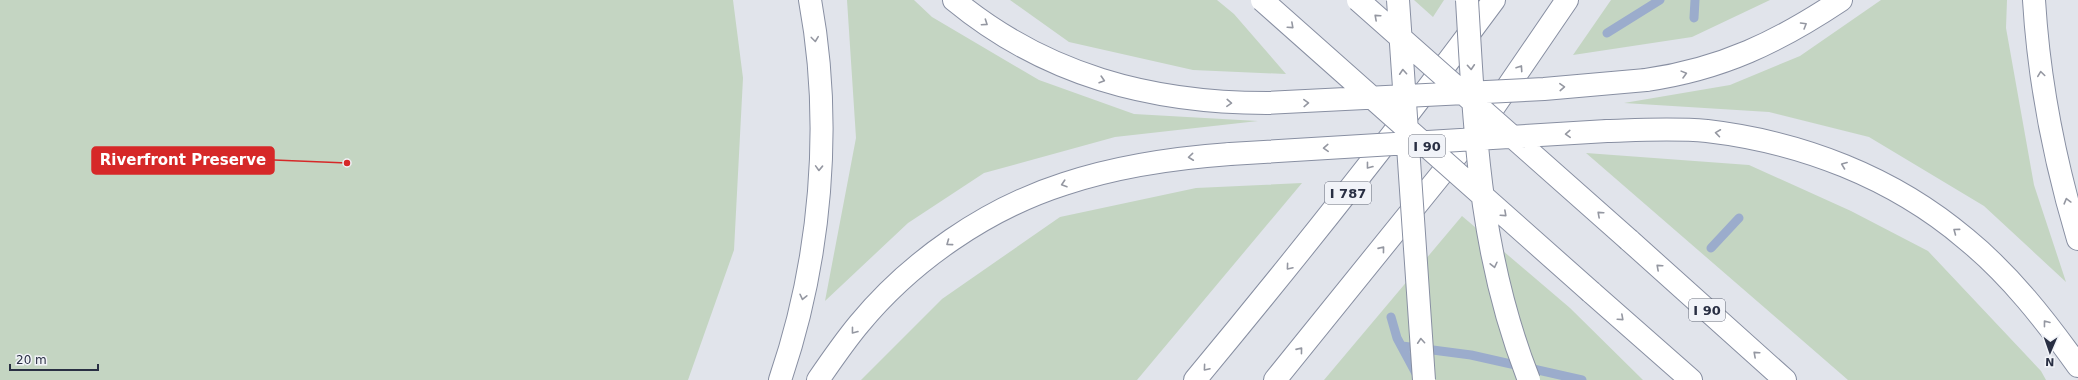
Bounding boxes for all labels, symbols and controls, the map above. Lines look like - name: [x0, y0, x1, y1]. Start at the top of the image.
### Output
- one-way arrow: [1374, 14, 1382, 21]
- one-way arrow: [981, 18, 988, 25]
- one-way arrow: [1287, 21, 1294, 28]
- one-way arrow: [1800, 22, 1807, 29]
- one-way arrow: [811, 35, 820, 42]
- one-way arrow: [1467, 64, 1476, 70]
- one-way arrow: [1515, 65, 1522, 72]
- one-way arrow: [1399, 69, 1408, 75]
- one-way arrow: [1681, 70, 1687, 78]
- one-way arrow: [2037, 71, 2046, 77]
- one-way arrow: [1098, 75, 1105, 84]
- one-way arrow: [1559, 83, 1565, 92]
- one-way arrow: [1226, 98, 1232, 107]
- one-way arrow: [1303, 98, 1309, 107]
- one-way arrow: [1565, 129, 1571, 138]
- one-way arrow: [1715, 129, 1721, 138]
- road number: I 90: [1409, 135, 1445, 157]
- one-way arrow: [1323, 144, 1329, 152]
- callout: Riverfront Preserve: [92, 147, 274, 174]
- text: Riverfront Preserve: [100, 151, 266, 169]
- one-way arrow: [1188, 152, 1194, 161]
- one-way arrow: [1367, 161, 1374, 168]
- one-way arrow: [1840, 162, 1847, 170]
- one-way arrow: [815, 165, 824, 171]
- one-way arrow: [1061, 179, 1068, 188]
- road number: I 787: [1325, 182, 1371, 204]
- one-way arrow: [2063, 198, 2072, 205]
- one-way arrow: [1499, 210, 1507, 217]
- one-way arrow: [1597, 212, 1605, 219]
- one-way arrow: [1953, 228, 1960, 235]
- one-way arrow: [946, 238, 953, 246]
- one-way arrow: [1377, 246, 1384, 254]
- one-way arrow: [1489, 262, 1497, 268]
- one-way arrow: [1286, 263, 1293, 270]
- one-way arrow: [1656, 265, 1664, 272]
- one-way arrow: [799, 294, 807, 300]
- road number: I 90: [1689, 299, 1725, 321]
- one-way arrow: [1616, 313, 1623, 320]
- one-way arrow: [2044, 321, 2051, 328]
- one-way arrow: [852, 326, 859, 333]
- north arrow: [2030, 332, 2070, 372]
- one-way arrow: [1417, 338, 1425, 344]
- scale bar: [10, 346, 98, 372]
- one-way arrow: [1295, 347, 1302, 354]
- one-way arrow: [1754, 352, 1761, 359]
- text: 20 m: [16, 353, 47, 367]
- text: N: [2045, 355, 2055, 368]
- one-way arrow: [1203, 363, 1210, 370]

